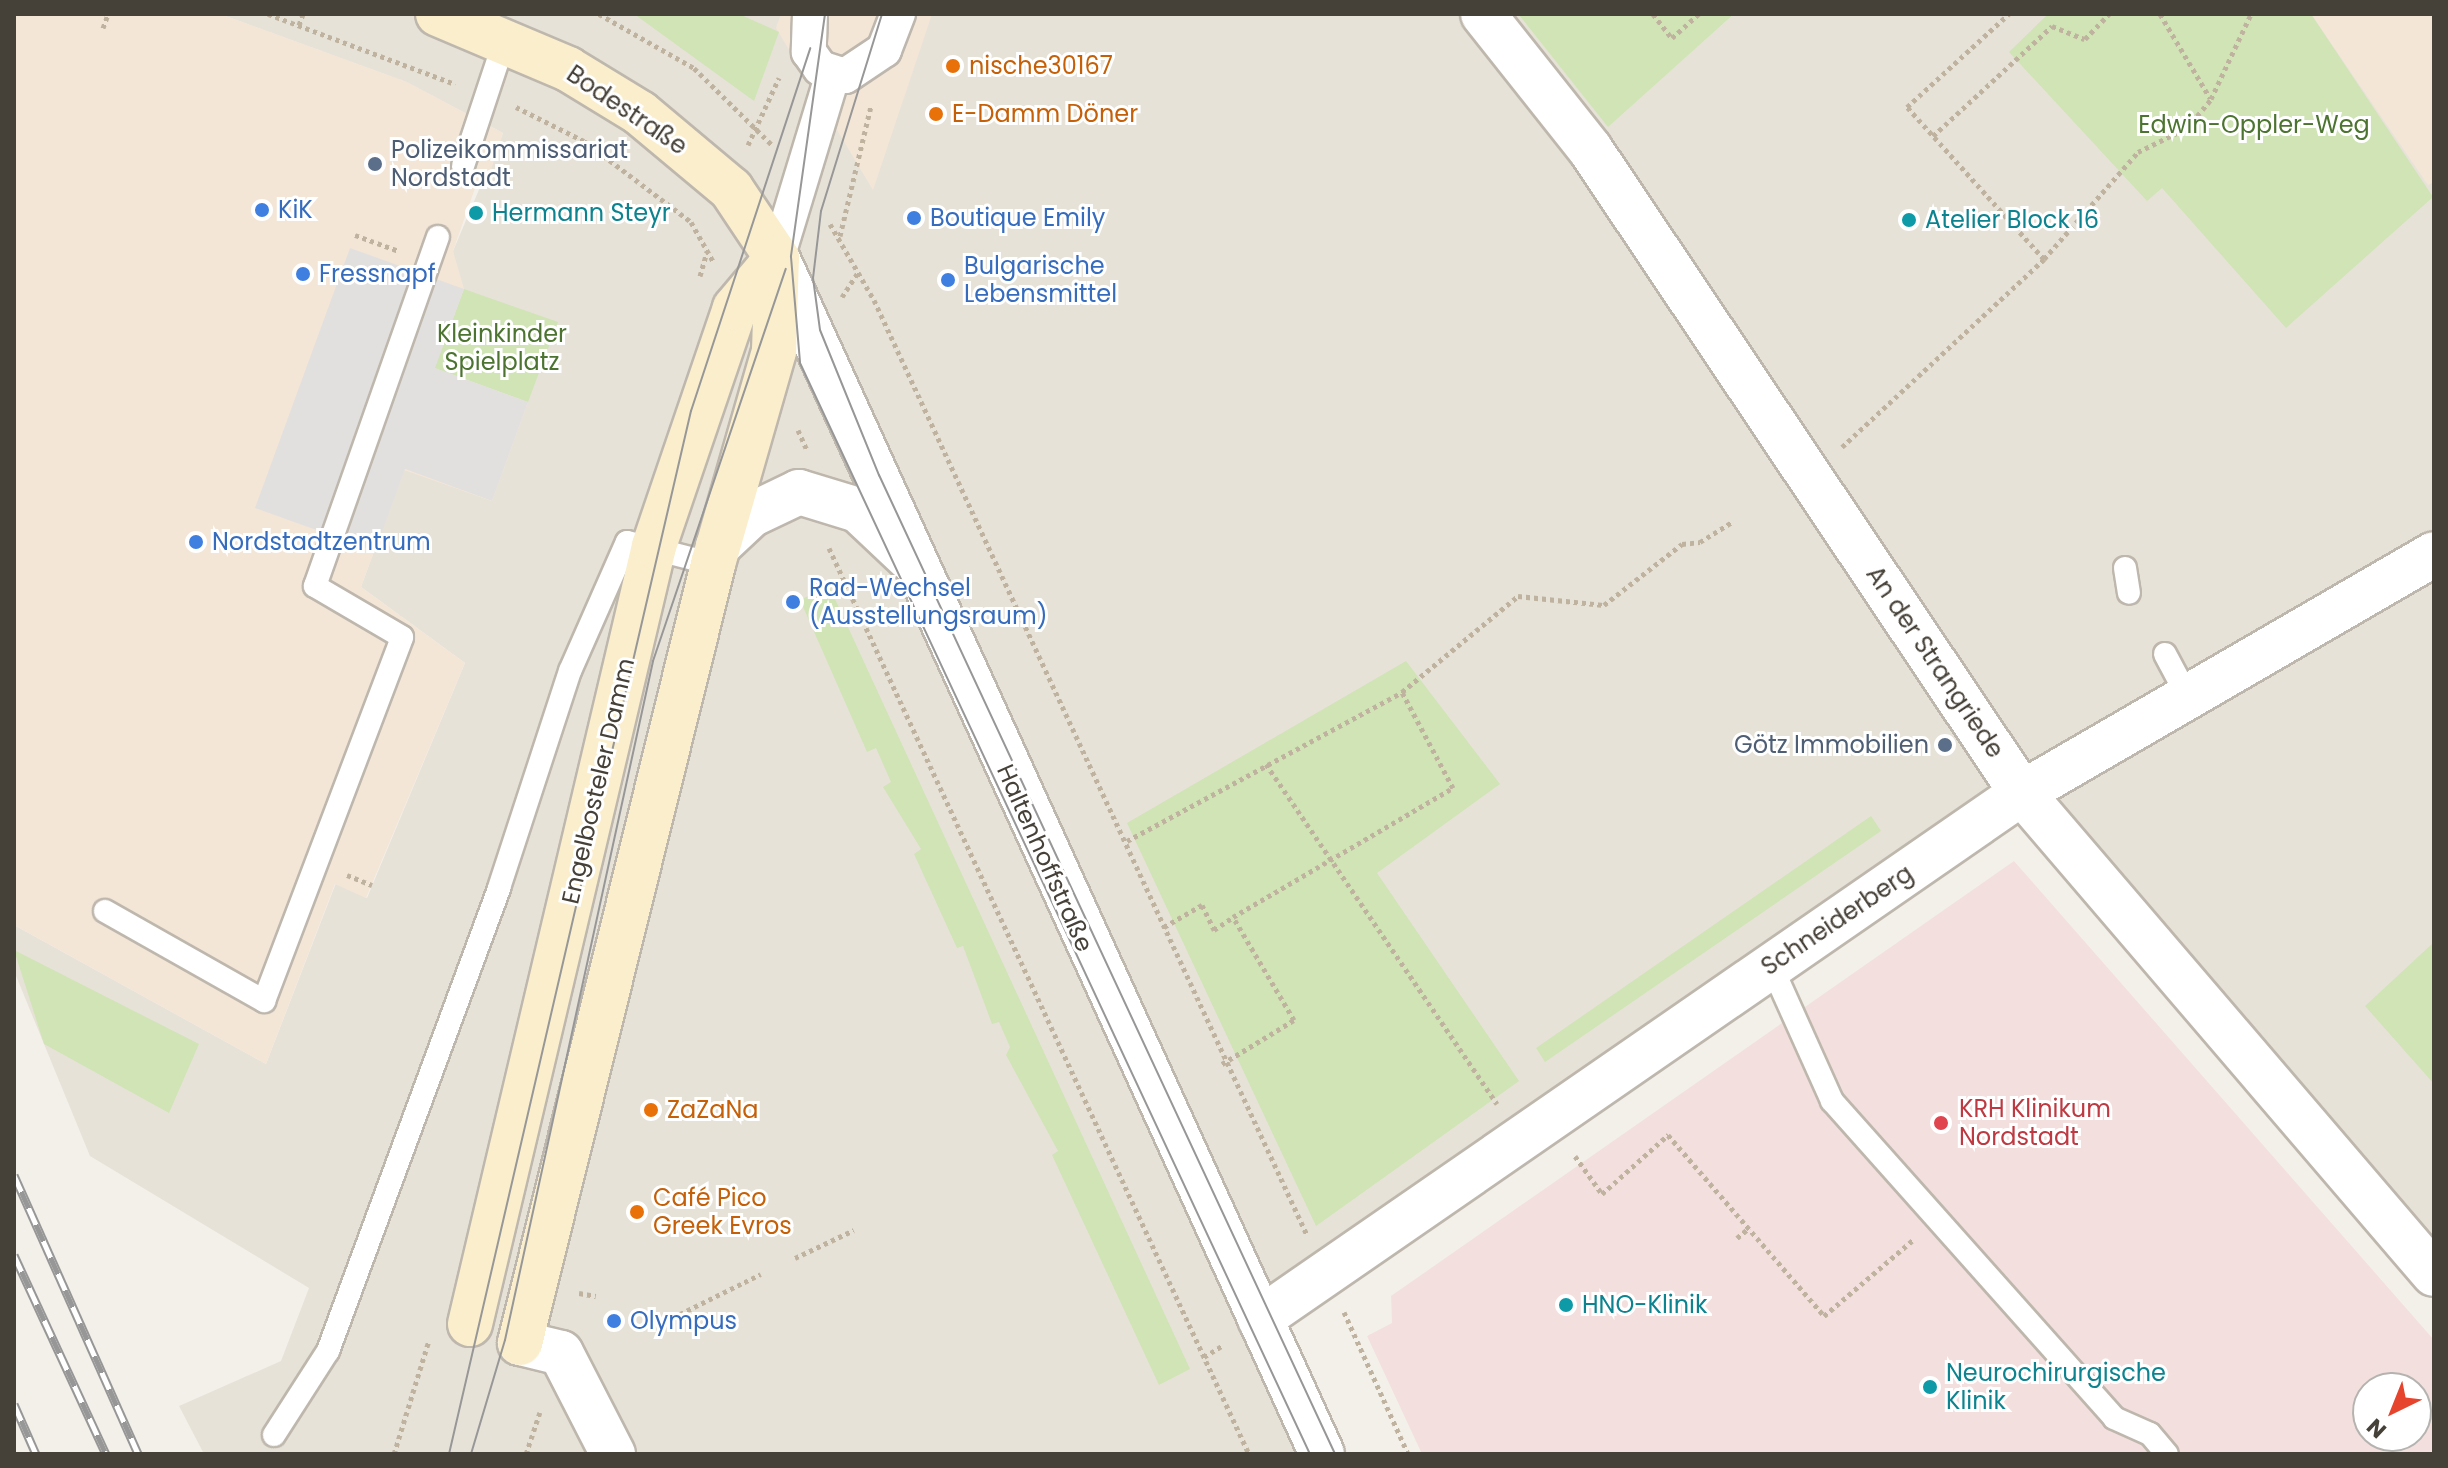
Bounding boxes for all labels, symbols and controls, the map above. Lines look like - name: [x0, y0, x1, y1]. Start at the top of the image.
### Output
- place label: nische30167: [969, 52, 1113, 80]
- marker: nische30167: [944, 57, 962, 75]
- street label: Bodestraße: [561, 59, 693, 161]
- place label: E-Damm Döner: [952, 100, 1138, 128]
- marker: E-Damm Döner: [927, 105, 945, 123]
- park label: Edwin-Oppler-Weg: [2138, 111, 2370, 139]
- place label: Polizeikommissariat Nordstadt: [391, 136, 628, 192]
- marker: Polizeikommissariat Nordstadt: [366, 155, 384, 173]
- place label: KiK: [278, 196, 313, 224]
- place label: Hermann Steyr: [492, 199, 671, 227]
- marker: KiK: [253, 201, 271, 219]
- marker: Hermann Steyr: [467, 204, 485, 222]
- place label: Boutique Emily: [930, 204, 1105, 232]
- place label: Atelier Block 16: [1925, 206, 2099, 234]
- marker: Boutique Emily: [905, 209, 923, 227]
- marker: Atelier Block 16: [1900, 211, 1918, 229]
- place label: Bulgarische Lebensmittel: [964, 252, 1117, 308]
- place label: Fressnapf: [319, 260, 436, 288]
- marker: Fressnapf: [294, 265, 312, 283]
- marker: Bulgarische Lebensmittel: [939, 271, 957, 289]
- park label: Kleinkinder Spielplatz: [437, 320, 567, 376]
- place label: Nordstadtzentrum: [212, 528, 431, 556]
- marker: Nordstadtzentrum: [187, 533, 205, 551]
- street label: An der Strangriede: [1860, 561, 2010, 763]
- place label: Rad-Wechsel (Ausstellungsraum): [809, 574, 1048, 630]
- marker: Rad-Wechsel (Ausstellungsraum): [784, 593, 802, 611]
- street label: Engelbosteler Damm: [556, 655, 640, 907]
- place label: Götz Immobilien: [1734, 731, 1929, 759]
- marker: Götz Immobilien: [1936, 736, 1954, 754]
- street label: Haltenhoffstraße: [991, 760, 1099, 956]
- street label: Schneiderberg: [1756, 859, 1918, 981]
- place label: KRH Klinikum Nordstadt: [1959, 1095, 2111, 1151]
- place label: ZaZaNa: [667, 1096, 759, 1124]
- marker: ZaZaNa: [642, 1101, 660, 1119]
- marker: KRH Klinikum Nordstadt: [1930, 1112, 1952, 1134]
- place label: Café Pico Greek Evros: [653, 1184, 792, 1240]
- marker: Café Pico Greek Evros: [628, 1203, 646, 1221]
- place label: HNO-Klinik: [1582, 1291, 1707, 1319]
- marker: HNO-Klinik: [1557, 1296, 1575, 1314]
- place label: Olympus: [630, 1307, 737, 1335]
- marker: Olympus: [605, 1312, 623, 1330]
- place label: Neurochirurgische Klinik: [1946, 1359, 2166, 1415]
- north arrow: [2352, 1372, 2432, 1452]
- marker: Neurochirurgische Klinik: [1921, 1378, 1939, 1396]
- text: N: [2360, 1411, 2393, 1445]

